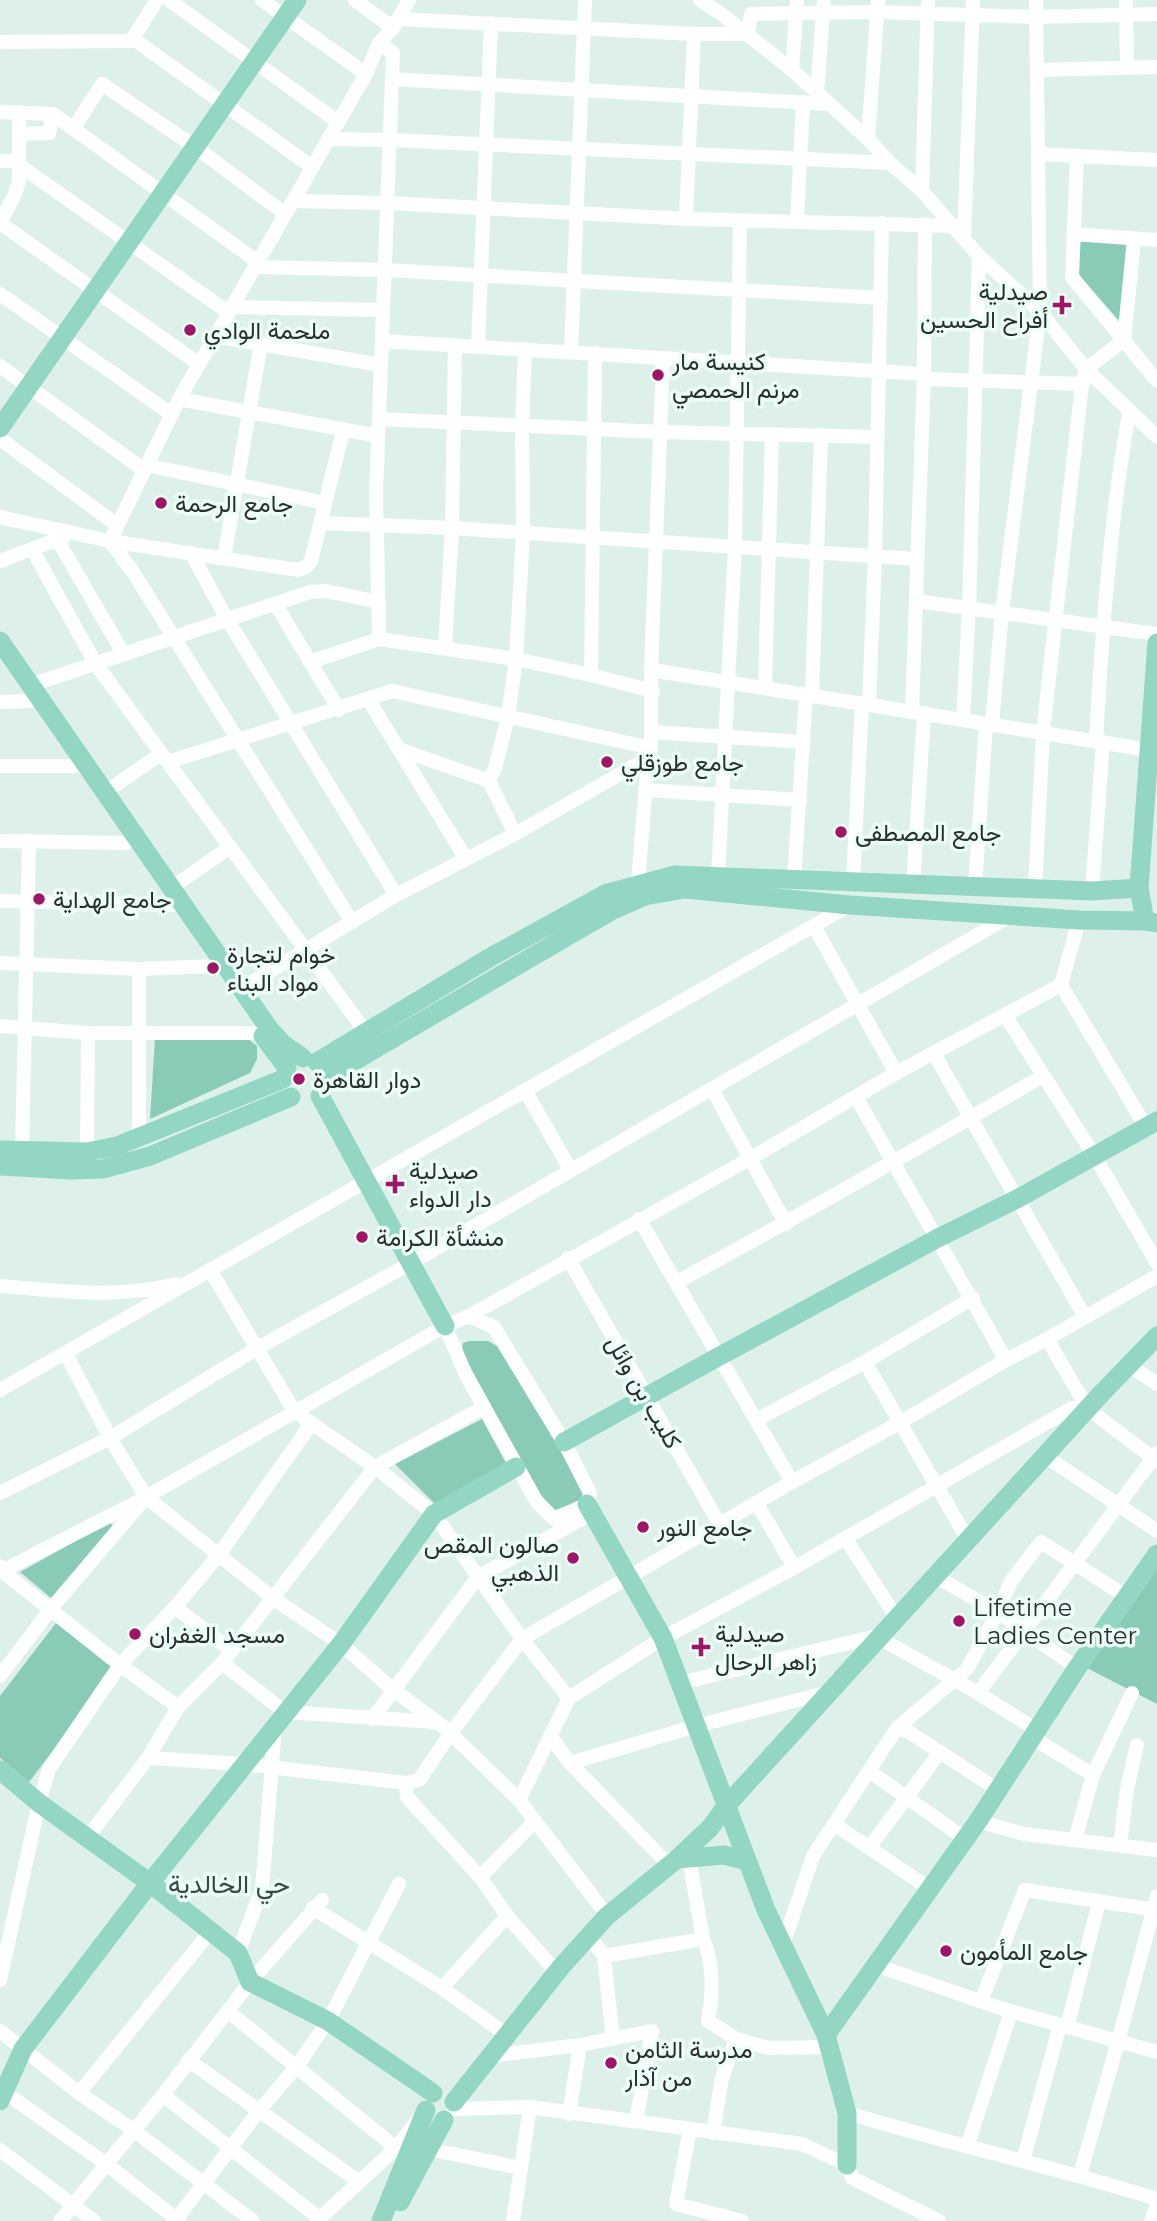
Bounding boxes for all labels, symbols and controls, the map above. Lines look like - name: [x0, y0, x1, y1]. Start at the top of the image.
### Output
- place label: صيدلية أفراح الحسين: [920, 277, 1048, 336]
- marker: صيدلية أفراح الحسين: [1054, 297, 1070, 313]
- place label: ملحمة الوادي: [204, 316, 330, 350]
- marker: ملحمة الوادي: [182, 322, 198, 338]
- place label: كنيسة مار مرنم الحمصي: [671, 347, 800, 409]
- marker: كنيسة مار مرنم الحمصي: [650, 367, 666, 383]
- place label: جامع الرحمة: [175, 489, 293, 521]
- marker: جامع الرحمة: [153, 495, 169, 511]
- place label: جامع طوزقلي: [621, 748, 744, 782]
- marker: جامع طوزقلي: [599, 754, 615, 770]
- place label: جامع المصطفى: [855, 818, 1001, 850]
- marker: جامع المصطفى: [833, 824, 849, 840]
- place label: جامع الهداية: [53, 885, 172, 917]
- marker: جامع الهداية: [31, 891, 47, 907]
- place label: خوام لتجارة مواد البناء: [227, 940, 336, 998]
- marker: خوام لتجارة مواد البناء: [205, 960, 221, 976]
- place label: دوار القاهرة: [313, 1065, 421, 1095]
- marker: دوار القاهرة: [291, 1071, 307, 1087]
- place label: صيدلية دار الدواء: [409, 1156, 492, 1214]
- marker: صيدلية دار الدواء: [387, 1176, 403, 1192]
- place label: منشأة الكرامة: [376, 1223, 504, 1253]
- marker: منشأة الكرامة: [354, 1229, 370, 1245]
- street label: كليب بن وائل: [599, 1330, 688, 1454]
- place label: جامع النور: [656, 1513, 752, 1545]
- marker: جامع النور: [635, 1519, 651, 1535]
- place label: صالون المقص الذهبي: [424, 1530, 559, 1592]
- marker: صالون المقص الذهبي: [565, 1550, 581, 1566]
- place label: Lifetime Ladies Center: [973, 1593, 1137, 1650]
- marker: Lifetime Ladies Center: [951, 1613, 967, 1629]
- place label: صيدلية زاهر الرحال: [715, 1619, 817, 1677]
- place label: مسجد الغفران: [149, 1620, 285, 1650]
- marker: مسجد الغفران: [127, 1626, 143, 1642]
- marker: صيدلية زاهر الرحال: [693, 1639, 709, 1655]
- district label: حي الخالدية: [168, 1868, 290, 1905]
- place label: جامع المأمون: [960, 1937, 1088, 1969]
- marker: جامع المأمون: [938, 1943, 954, 1959]
- place label: مدرسة الثامن من آذار: [624, 2035, 753, 2093]
- marker: مدرسة الثامن من آذار: [603, 2055, 619, 2071]

